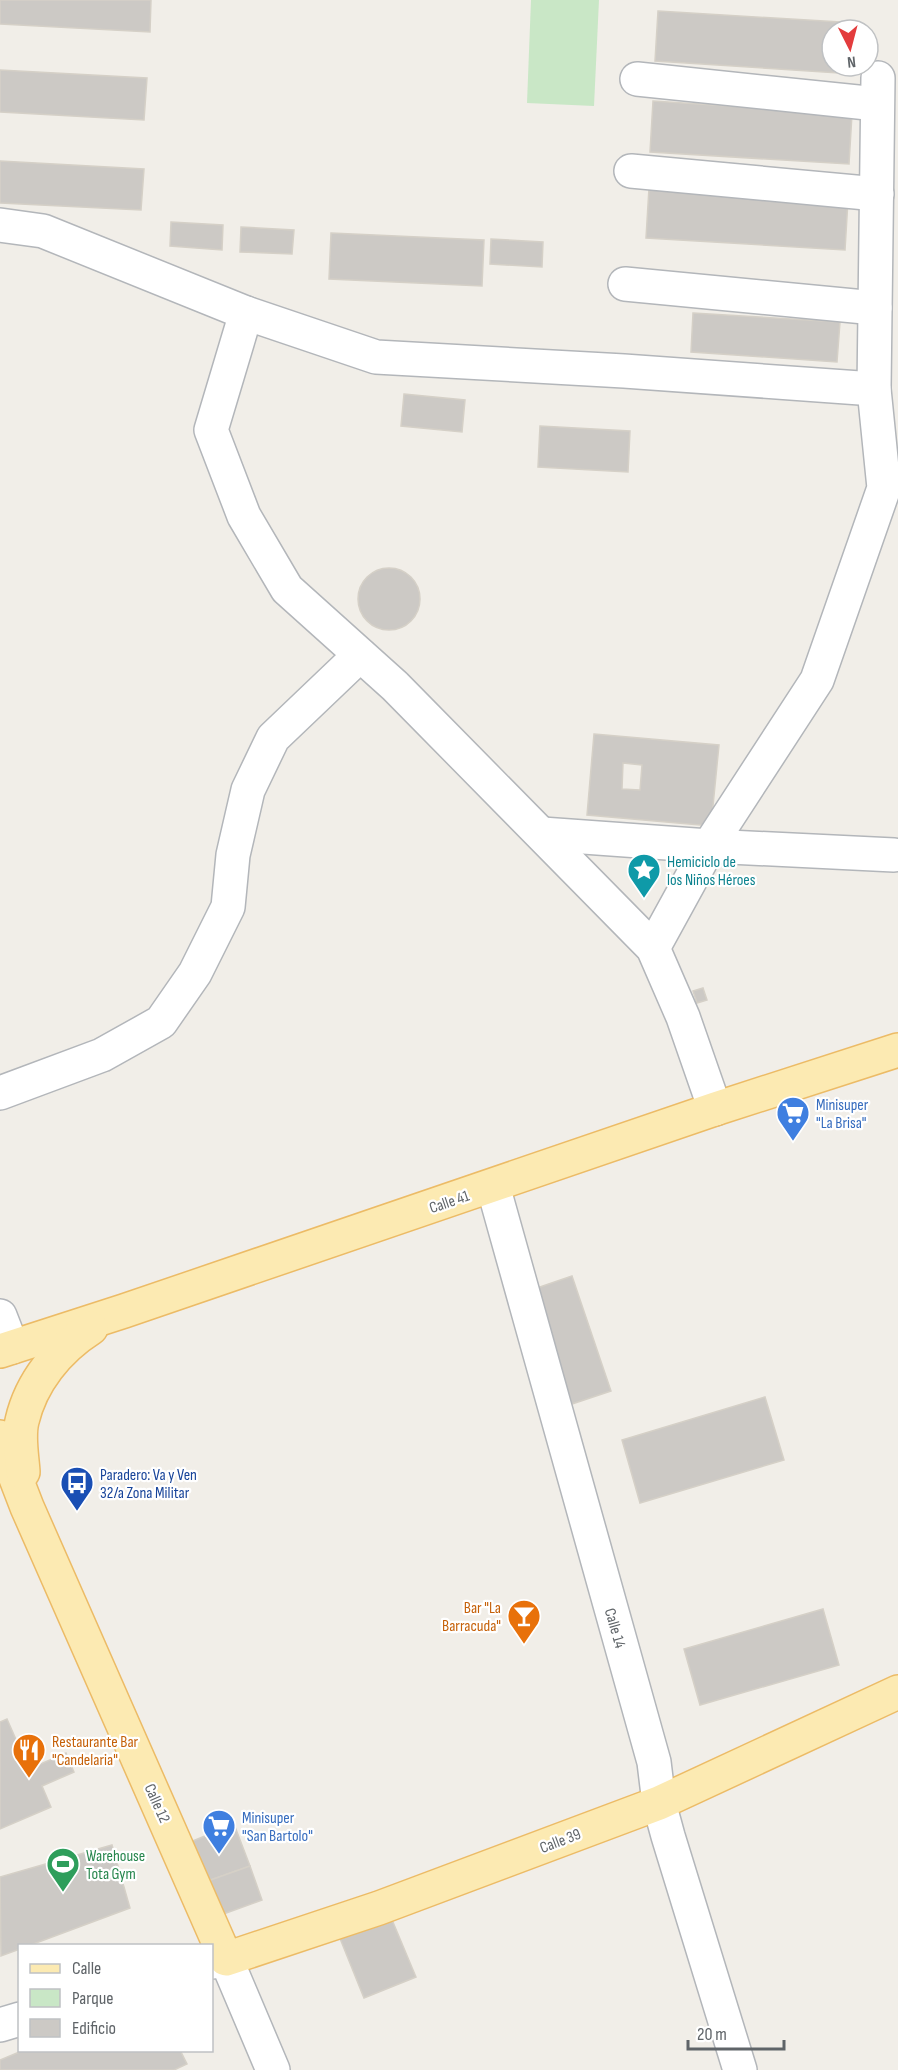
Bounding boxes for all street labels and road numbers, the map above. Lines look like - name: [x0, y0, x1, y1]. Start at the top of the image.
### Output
- street label: Calle 41: [427, 1187, 472, 1218]
- street label: Calle 14: [600, 1606, 629, 1651]
- street label: Calle 12: [140, 1781, 174, 1826]
- street label: Calle 39: [537, 1825, 584, 1858]

